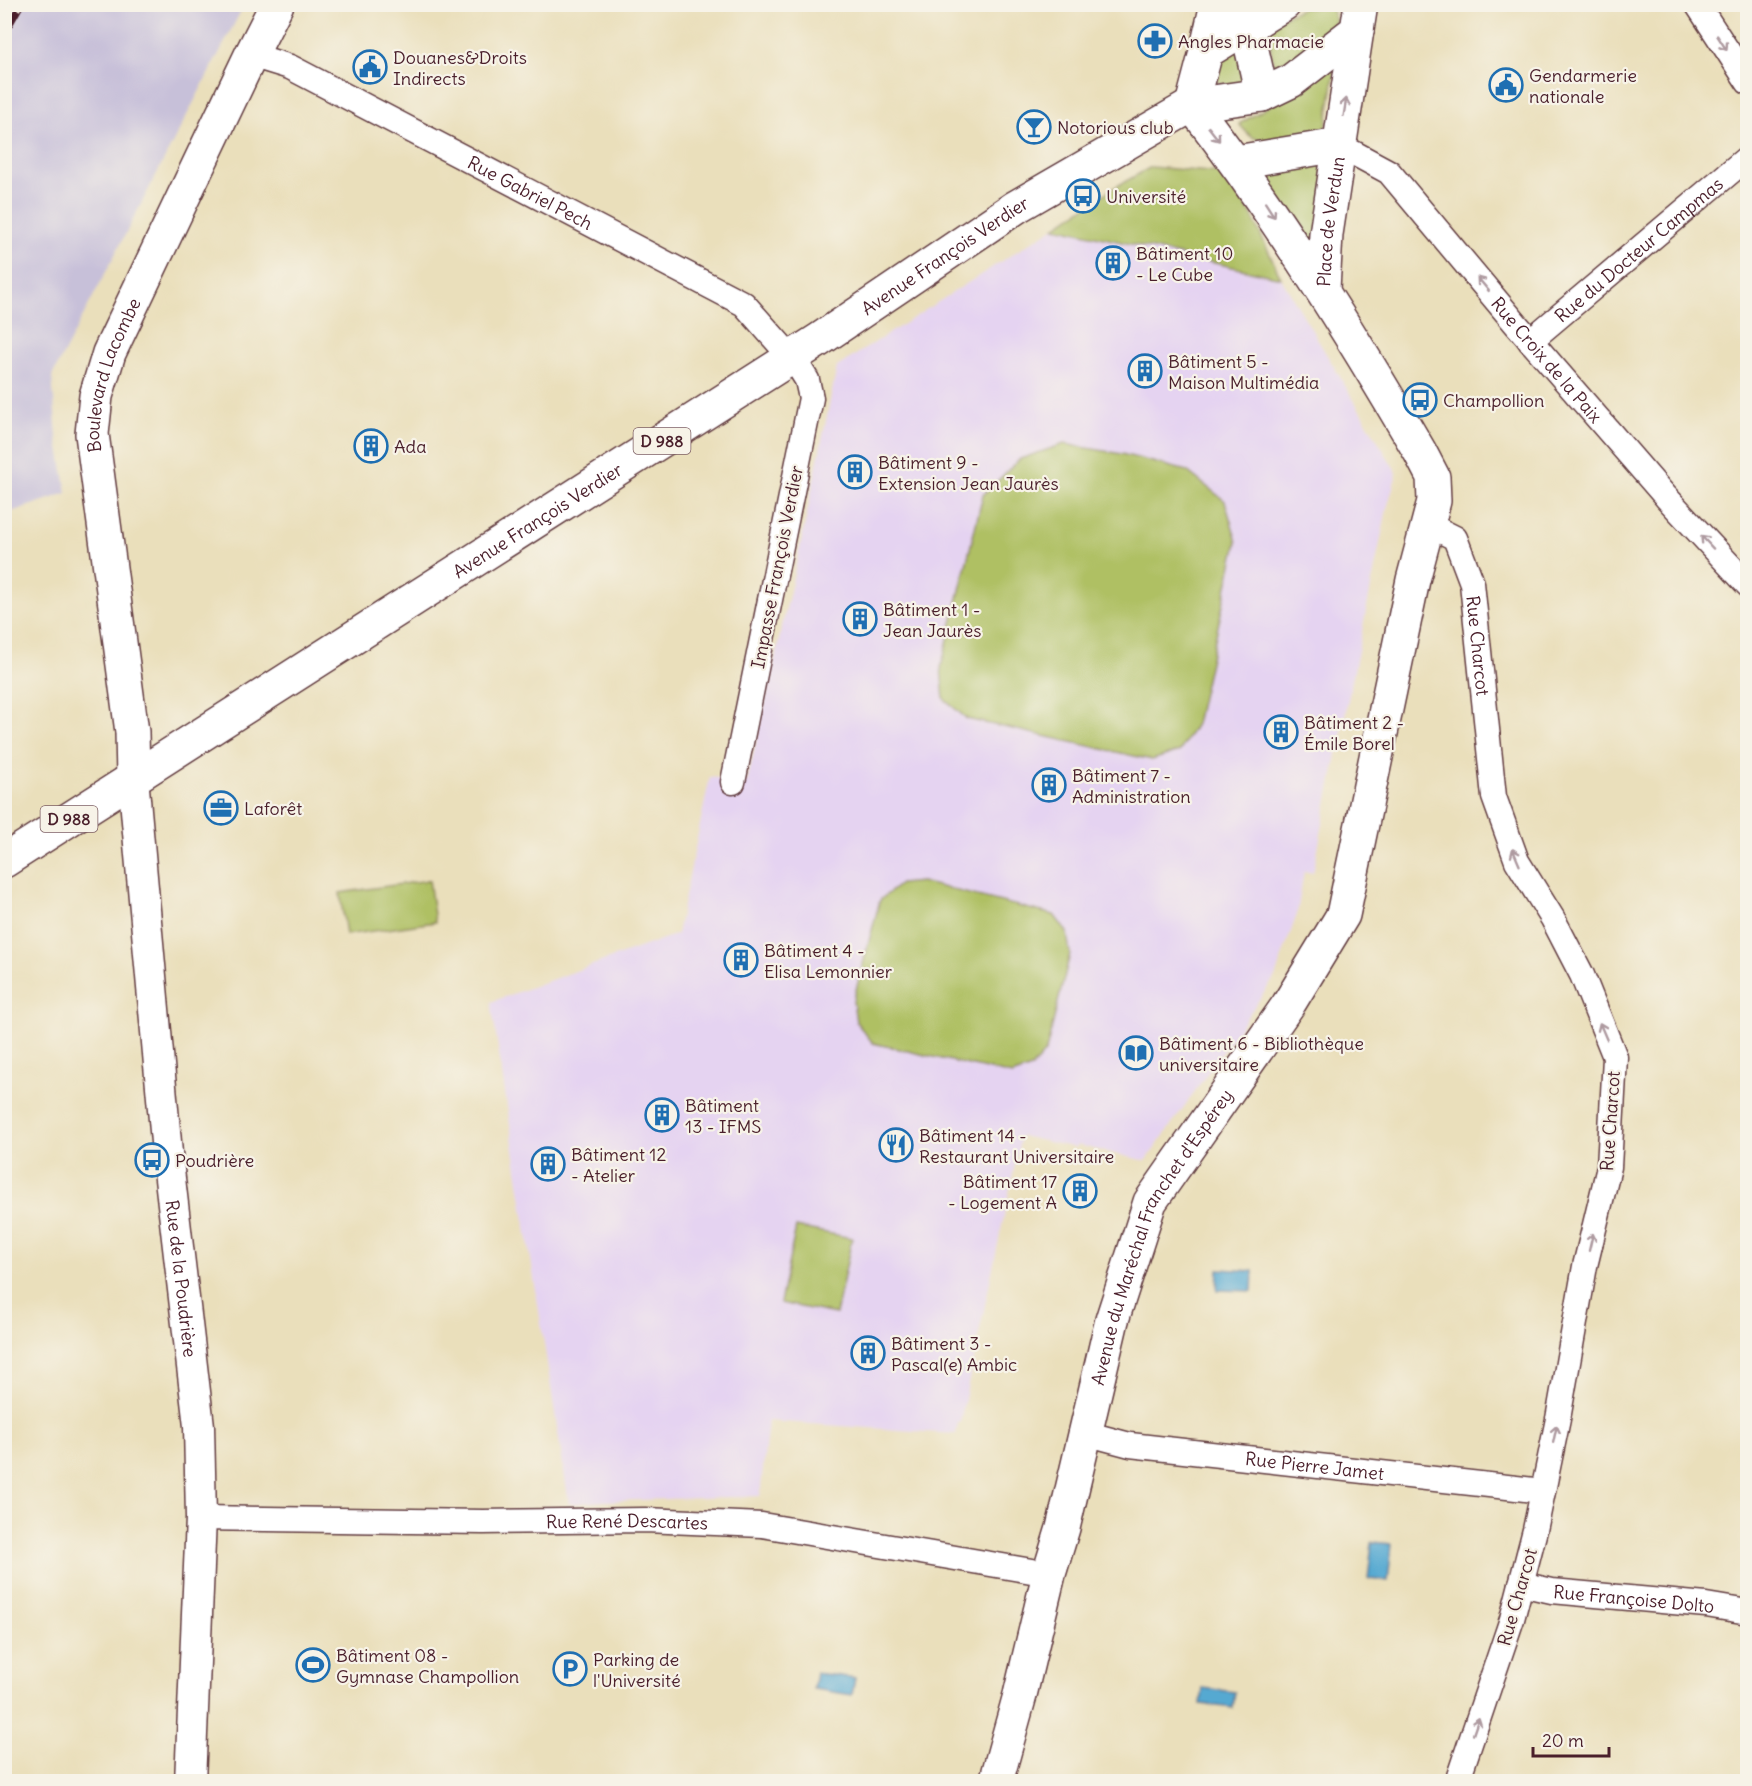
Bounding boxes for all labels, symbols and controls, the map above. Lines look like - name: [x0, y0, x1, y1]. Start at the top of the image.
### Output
- pharmacy icon: Angles Pharmacie: [1137, 23, 1173, 59]
- place label: Angles Pharmacie: [1178, 30, 1324, 53]
- one-way arrow: [1716, 35, 1729, 52]
- place label: Douanes&Droits Indirects: [393, 46, 527, 90]
- public building icon: Douanes&Droits Indirects: [352, 49, 388, 85]
- place label: Gendarmerie nationale: [1529, 64, 1637, 108]
- public building icon: Gendarmerie nationale: [1488, 67, 1524, 103]
- one-way arrow: [1340, 97, 1351, 117]
- bar icon: Notorious club: [1016, 109, 1052, 145]
- place label: Notorious club: [1057, 116, 1174, 139]
- one-way arrow: [1208, 125, 1221, 141]
- street label: Rue Gabriel Pech: [464, 150, 597, 235]
- street label: Place de Verdun: [1312, 155, 1349, 287]
- street label: Rue du Docteur Campmas: [1550, 172, 1727, 327]
- bus stop icon: Université: [1065, 178, 1101, 214]
- place label: Université: [1106, 185, 1186, 208]
- street label: Avenue François Verdier: [857, 191, 1033, 320]
- one-way arrow: [1264, 201, 1276, 218]
- place label: Bâtiment 10 - Le Cube: [1136, 242, 1233, 286]
- building icon: Bâtiment 10 - Le Cube: [1095, 245, 1131, 281]
- one-way arrow: [1476, 276, 1489, 292]
- street label: Rue Croix de la Paix: [1486, 292, 1608, 427]
- street label: Boulevard Lacombe: [80, 294, 145, 454]
- place label: Bâtiment 5 - Maison Multimédia: [1168, 350, 1319, 394]
- building icon: Bâtiment 5 - Maison Multimédia: [1127, 353, 1163, 389]
- bus stop icon: Champollion: [1402, 382, 1438, 418]
- place label: Champollion: [1443, 389, 1544, 412]
- building icon: Ada: [353, 428, 389, 464]
- road number: D 988: [634, 428, 690, 454]
- place label: Ada: [394, 435, 426, 458]
- place label: Bâtiment 9 - Extension Jean Jaurès: [878, 451, 1059, 495]
- building icon: Bâtiment 9 - Extension Jean Jaurès: [837, 454, 873, 490]
- street label: Avenue François Verdier: [448, 457, 627, 583]
- street label: Impasse François Verdier: [746, 463, 808, 670]
- one-way arrow: [1700, 534, 1715, 549]
- street label: Rue Charcot: [1462, 594, 1495, 697]
- place label: Bâtiment 1 - Jean Jaurès: [883, 598, 981, 642]
- building icon: Bâtiment 1 - Jean Jaurès: [842, 601, 878, 637]
- place label: Bâtiment 2 - Émile Borel: [1304, 711, 1404, 755]
- building icon: Bâtiment 2 - Émile Borel: [1263, 714, 1299, 750]
- place label: Bâtiment 7 - Administration: [1072, 764, 1191, 808]
- building icon: Bâtiment 7 - Administration: [1031, 767, 1067, 803]
- office icon: Laforêt: [203, 790, 239, 826]
- place label: Laforêt: [244, 797, 302, 820]
- road number: D 988: [40, 806, 98, 832]
- one-way arrow: [1510, 848, 1522, 866]
- place label: Bâtiment 4 - Elisa Lemonnier: [764, 939, 893, 983]
- building icon: Bâtiment 4 - Elisa Lemonnier: [723, 942, 759, 978]
- one-way arrow: [1597, 1022, 1608, 1040]
- place label: Bâtiment 6 - Bibliothèque universitaire: [1159, 1032, 1364, 1076]
- library icon: Bâtiment 6 - Bibliothèque universitaire: [1118, 1035, 1154, 1071]
- street label: Rue Charcot: [1595, 1070, 1625, 1172]
- street label: Avenue du Maréchal Franchet d'Espérey: [1086, 1084, 1237, 1387]
- place label: Bâtiment 13 - IFMS: [685, 1094, 761, 1138]
- building icon: Bâtiment 13 - IFMS: [644, 1097, 680, 1133]
- place label: Bâtiment 14 - Restaurant Universitaire: [919, 1124, 1114, 1168]
- restaurant icon: Bâtiment 14 - Restaurant Universitaire: [878, 1127, 914, 1163]
- bus stop icon: Poudrière: [134, 1142, 170, 1178]
- place label: Bâtiment 12 - Atelier: [571, 1143, 666, 1187]
- building icon: Bâtiment 12 - Atelier: [530, 1146, 566, 1182]
- place label: Poudrière: [175, 1149, 254, 1172]
- place label: Bâtiment 17 - Logement A: [948, 1170, 1057, 1214]
- building icon: Bâtiment 17 - Logement A: [1062, 1173, 1098, 1209]
- street label: Rue de la Poudrière: [161, 1199, 202, 1358]
- one-way arrow: [1585, 1233, 1597, 1252]
- place label: Bâtiment 3 - Pascal(e) Ambic: [891, 1332, 1017, 1376]
- building icon: Bâtiment 3 - Pascal(e) Ambic: [850, 1335, 886, 1371]
- one-way arrow: [1550, 1424, 1561, 1444]
- street label: Rue Pierre Jamet: [1244, 1446, 1385, 1485]
- street label: Rue René Descartes: [546, 1508, 708, 1534]
- street label: Rue Charcot: [1492, 1546, 1542, 1648]
- street label: Rue Françoise Dolto: [1552, 1580, 1716, 1618]
- place label: Bâtiment 08 - Gymnase Champollion: [336, 1644, 519, 1688]
- sports icon: Bâtiment 08 - Gymnase Champollion: [295, 1647, 331, 1683]
- place label: Parking de l'Université: [593, 1648, 681, 1692]
- parking icon: Parking de l'Université: [552, 1651, 588, 1687]
- one-way arrow: [1471, 1717, 1482, 1736]
- scale bar: [1533, 1720, 1610, 1758]
- text: 20 m: [1542, 1729, 1584, 1752]

